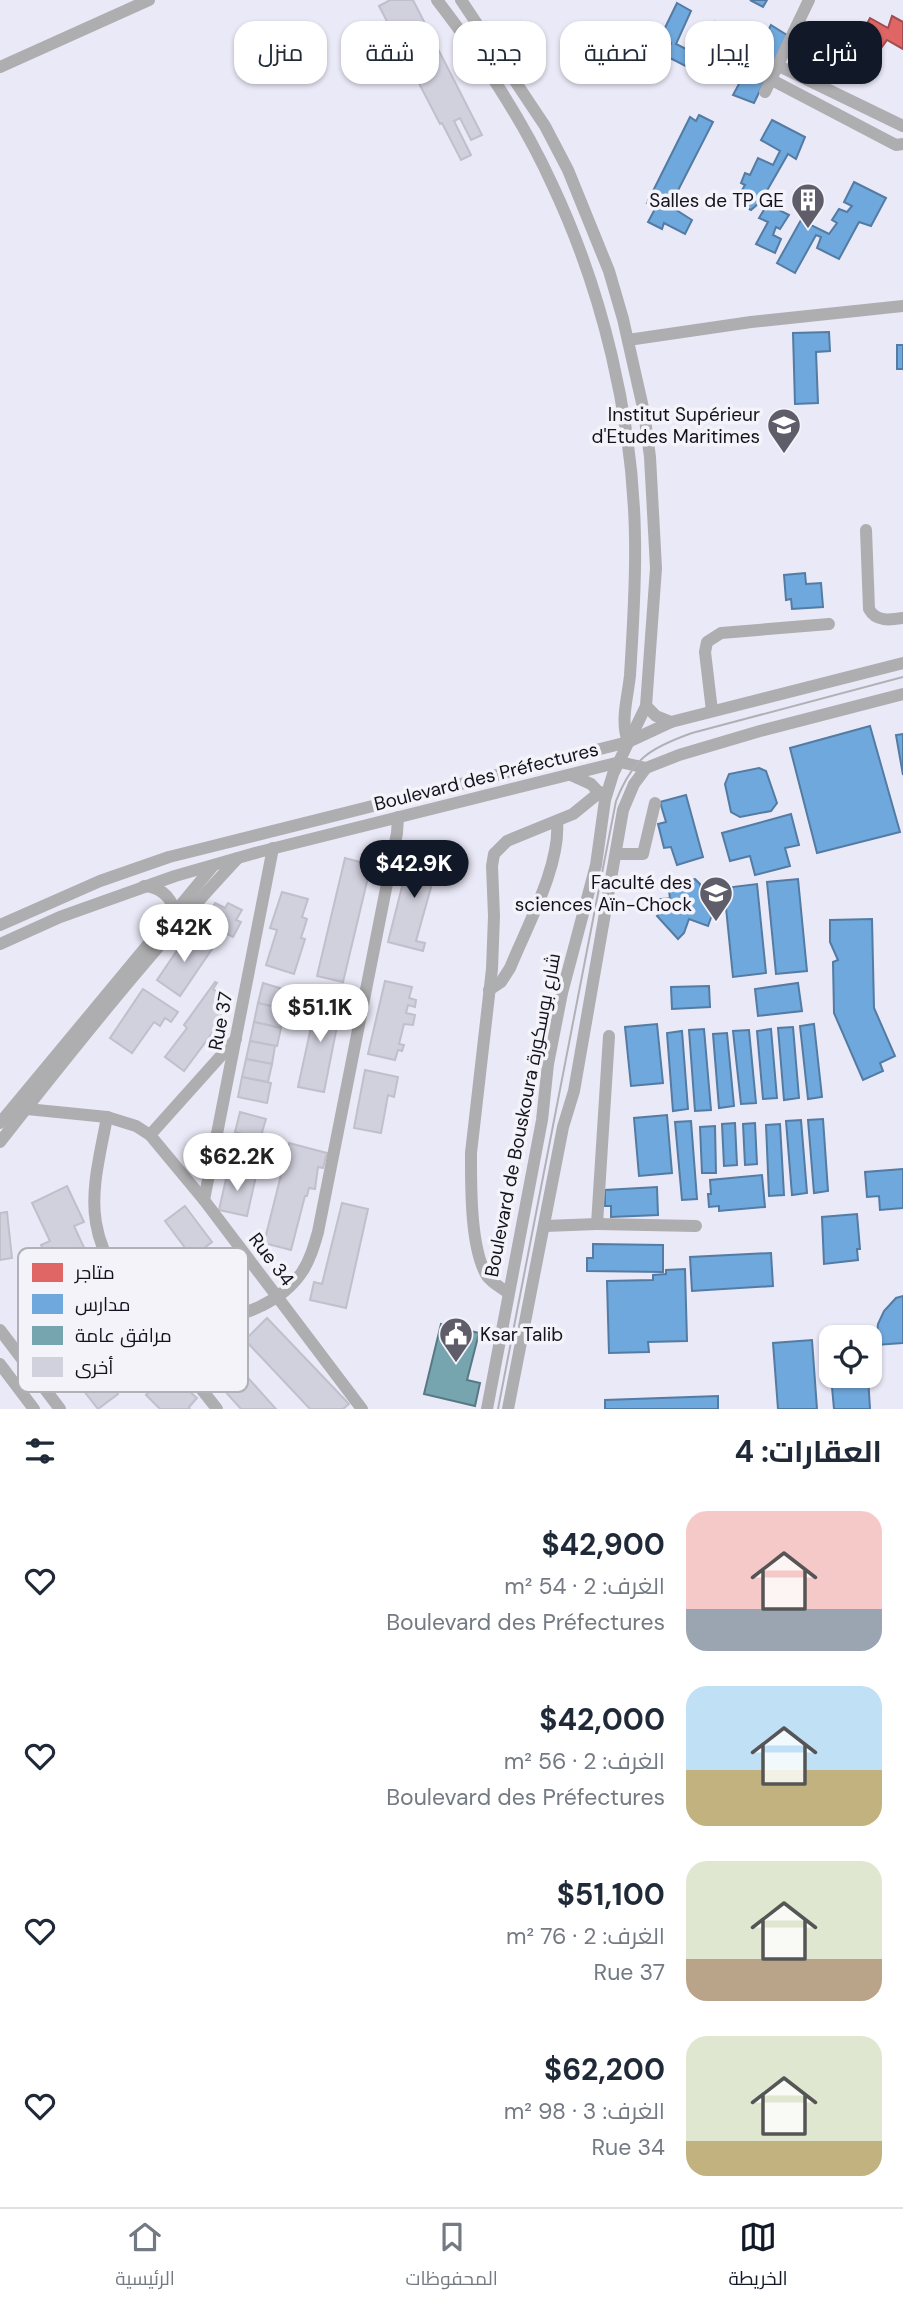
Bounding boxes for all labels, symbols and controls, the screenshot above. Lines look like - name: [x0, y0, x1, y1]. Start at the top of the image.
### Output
- chip: منزل: [234, 21, 327, 84]
- chip: شقة: [341, 21, 439, 84]
- chip: جديد: [453, 21, 546, 84]
- chip: تصفية: [560, 21, 671, 84]
- chip: إيجار: [685, 21, 774, 84]
- chip: شراء: [788, 21, 882, 84]
- building icon: Salles de TP GE: [789, 181, 827, 230]
- place label: Salles de TP GE: [649, 188, 784, 213]
- place label: Institut Supérieur d'Etudes Maritimes: [592, 402, 760, 449]
- school or university icon: Institut Supérieur d'Etudes Maritimes: [765, 406, 803, 455]
- street label: Boulevard des Préfectures: [371, 736, 601, 816]
- pin: $42.9K: [357, 841, 471, 900]
- text: $42.9K: [376, 848, 452, 878]
- place label: Faculté des sciences Aïn-Chock: [515, 870, 692, 917]
- school or university icon: Faculté des sciences Aïn-Chock: [697, 874, 735, 923]
- pin: $42K: [143, 904, 225, 964]
- text: $42K: [155, 912, 213, 942]
- street label: Boulevard de Bouskoura شارع بوسكورة: [479, 951, 567, 1279]
- pin: $51.1K: [263, 984, 377, 1044]
- street label: Rue 37: [203, 990, 238, 1052]
- text: $51.1K: [288, 992, 353, 1022]
- pin: $62.2K: [180, 1134, 294, 1193]
- text: $62.2K: [199, 1141, 275, 1171]
- street label: Rue 34: [243, 1228, 300, 1291]
- legend: [18, 1248, 248, 1392]
- text: متاجر: [74, 1260, 115, 1285]
- text: مدارس: [75, 1292, 130, 1317]
- public building icon: Ksar Talib: [437, 1315, 475, 1364]
- place label: Ksar Talib: [480, 1322, 563, 1347]
- text: مرافق عامة: [75, 1323, 172, 1348]
- map controls: [819, 1325, 882, 1388]
- button: locate: [819, 1325, 882, 1388]
- text: أخرى: [75, 1355, 113, 1380]
- icon: filters: [21, 1432, 59, 1470]
- text: العقارات: 4: [735, 1432, 882, 1471]
- text: $42,900: [541, 1525, 665, 1564]
- icon: home: [742, 1539, 826, 1623]
- icon: heart: [21, 1562, 59, 1600]
- text: الغرف: 2 · 54 m²: [504, 1571, 665, 1601]
- text: Boulevard des Préfectures: [386, 1607, 665, 1637]
- text: $42,000: [539, 1700, 665, 1739]
- icon: home: [742, 1714, 826, 1798]
- icon: heart: [21, 1737, 59, 1775]
- text: الغرف: 2 · 56 m²: [504, 1746, 665, 1776]
- text: Boulevard des Préfectures: [386, 1782, 665, 1812]
- text: $51,100: [557, 1875, 665, 1914]
- icon: home: [742, 1889, 826, 1973]
- icon: heart: [21, 1912, 59, 1950]
- text: الغرف: 2 · 76 m²: [506, 1921, 665, 1951]
- text: Rue 37: [593, 1957, 665, 1987]
- text: $62,200: [544, 2050, 665, 2089]
- icon: home: [742, 2064, 826, 2148]
- icon: heart: [21, 2087, 59, 2125]
- text: الغرف: 3 · 98 m²: [504, 2096, 665, 2126]
- text: Rue 34: [591, 2132, 665, 2162]
- tab: الرئيسية: [115, 2218, 175, 2296]
- tab: المحفوظات: [405, 2218, 498, 2296]
- tab: الخريطة: [728, 2218, 788, 2296]

